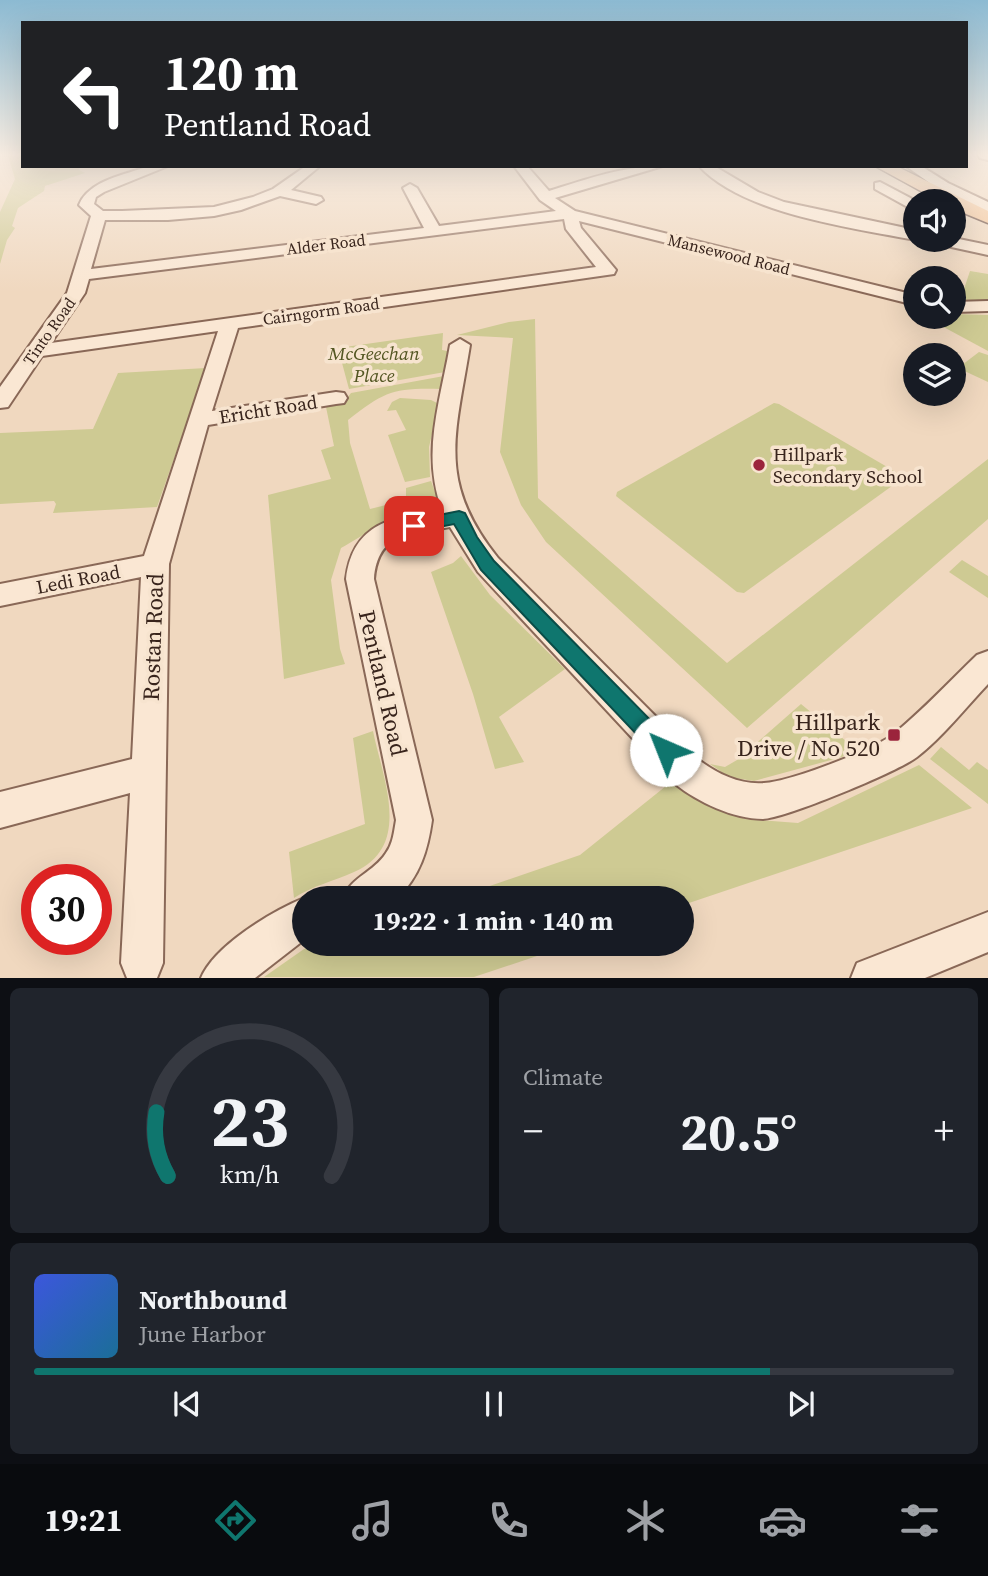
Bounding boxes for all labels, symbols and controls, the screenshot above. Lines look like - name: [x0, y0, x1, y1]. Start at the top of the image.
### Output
- text: 120 m: [164, 39, 299, 106]
- icon: left: [49, 49, 140, 140]
- text: Pentland Road: [164, 103, 371, 147]
- map controls: [903, 189, 966, 406]
- button: sound: [903, 189, 966, 252]
- street label: Alder Road: [285, 228, 367, 260]
- street label: Mansewood Road: [666, 228, 792, 280]
- button: search: [903, 266, 966, 329]
- street label: Cairngorm Road: [261, 292, 381, 330]
- street label: Tinto Road: [18, 293, 80, 369]
- park label: McGeechan Place: [327, 340, 420, 388]
- button: layers: [903, 343, 966, 406]
- street label: Ericht Road: [217, 388, 319, 430]
- place label: Hillpark Secondary School: [773, 441, 923, 489]
- marker: Hillpark Secondary School: [751, 457, 767, 473]
- pin: [384, 496, 444, 556]
- icon: arrive: [395, 507, 433, 545]
- street label: Ledi Road: [34, 558, 122, 600]
- street label: Rostan Road: [135, 573, 171, 701]
- street label: Pentland Road: [351, 607, 415, 759]
- place label: Hillpark Drive / No 520: [737, 706, 880, 764]
- position arrow: [629, 713, 703, 787]
- marker: Hillpark Drive / No 520: [886, 727, 902, 743]
- speed limit sign: 30: [21, 864, 112, 955]
- text: 19:22 · 1 min · 140 m: [373, 903, 613, 939]
- text: Climate: [523, 1061, 603, 1093]
- text: 23: [210, 1072, 289, 1171]
- text: 20.5°: [680, 1096, 797, 1167]
- text: −: [523, 1105, 543, 1157]
- text: +: [934, 1105, 954, 1157]
- text: km/h: [220, 1157, 279, 1191]
- text: Northbound: [139, 1282, 287, 1318]
- text: June Harbor: [139, 1318, 266, 1350]
- icon: previous: [168, 1385, 206, 1423]
- icon: pause: [475, 1385, 513, 1423]
- icon: next: [782, 1385, 820, 1423]
- icon: directions: [211, 1496, 260, 1545]
- icon: music: [348, 1496, 397, 1545]
- icon: phone: [484, 1496, 533, 1545]
- icon: climate: [621, 1496, 670, 1545]
- icon: car: [758, 1496, 807, 1545]
- icon: filters: [895, 1496, 944, 1545]
- text: 19:21: [44, 1498, 123, 1542]

